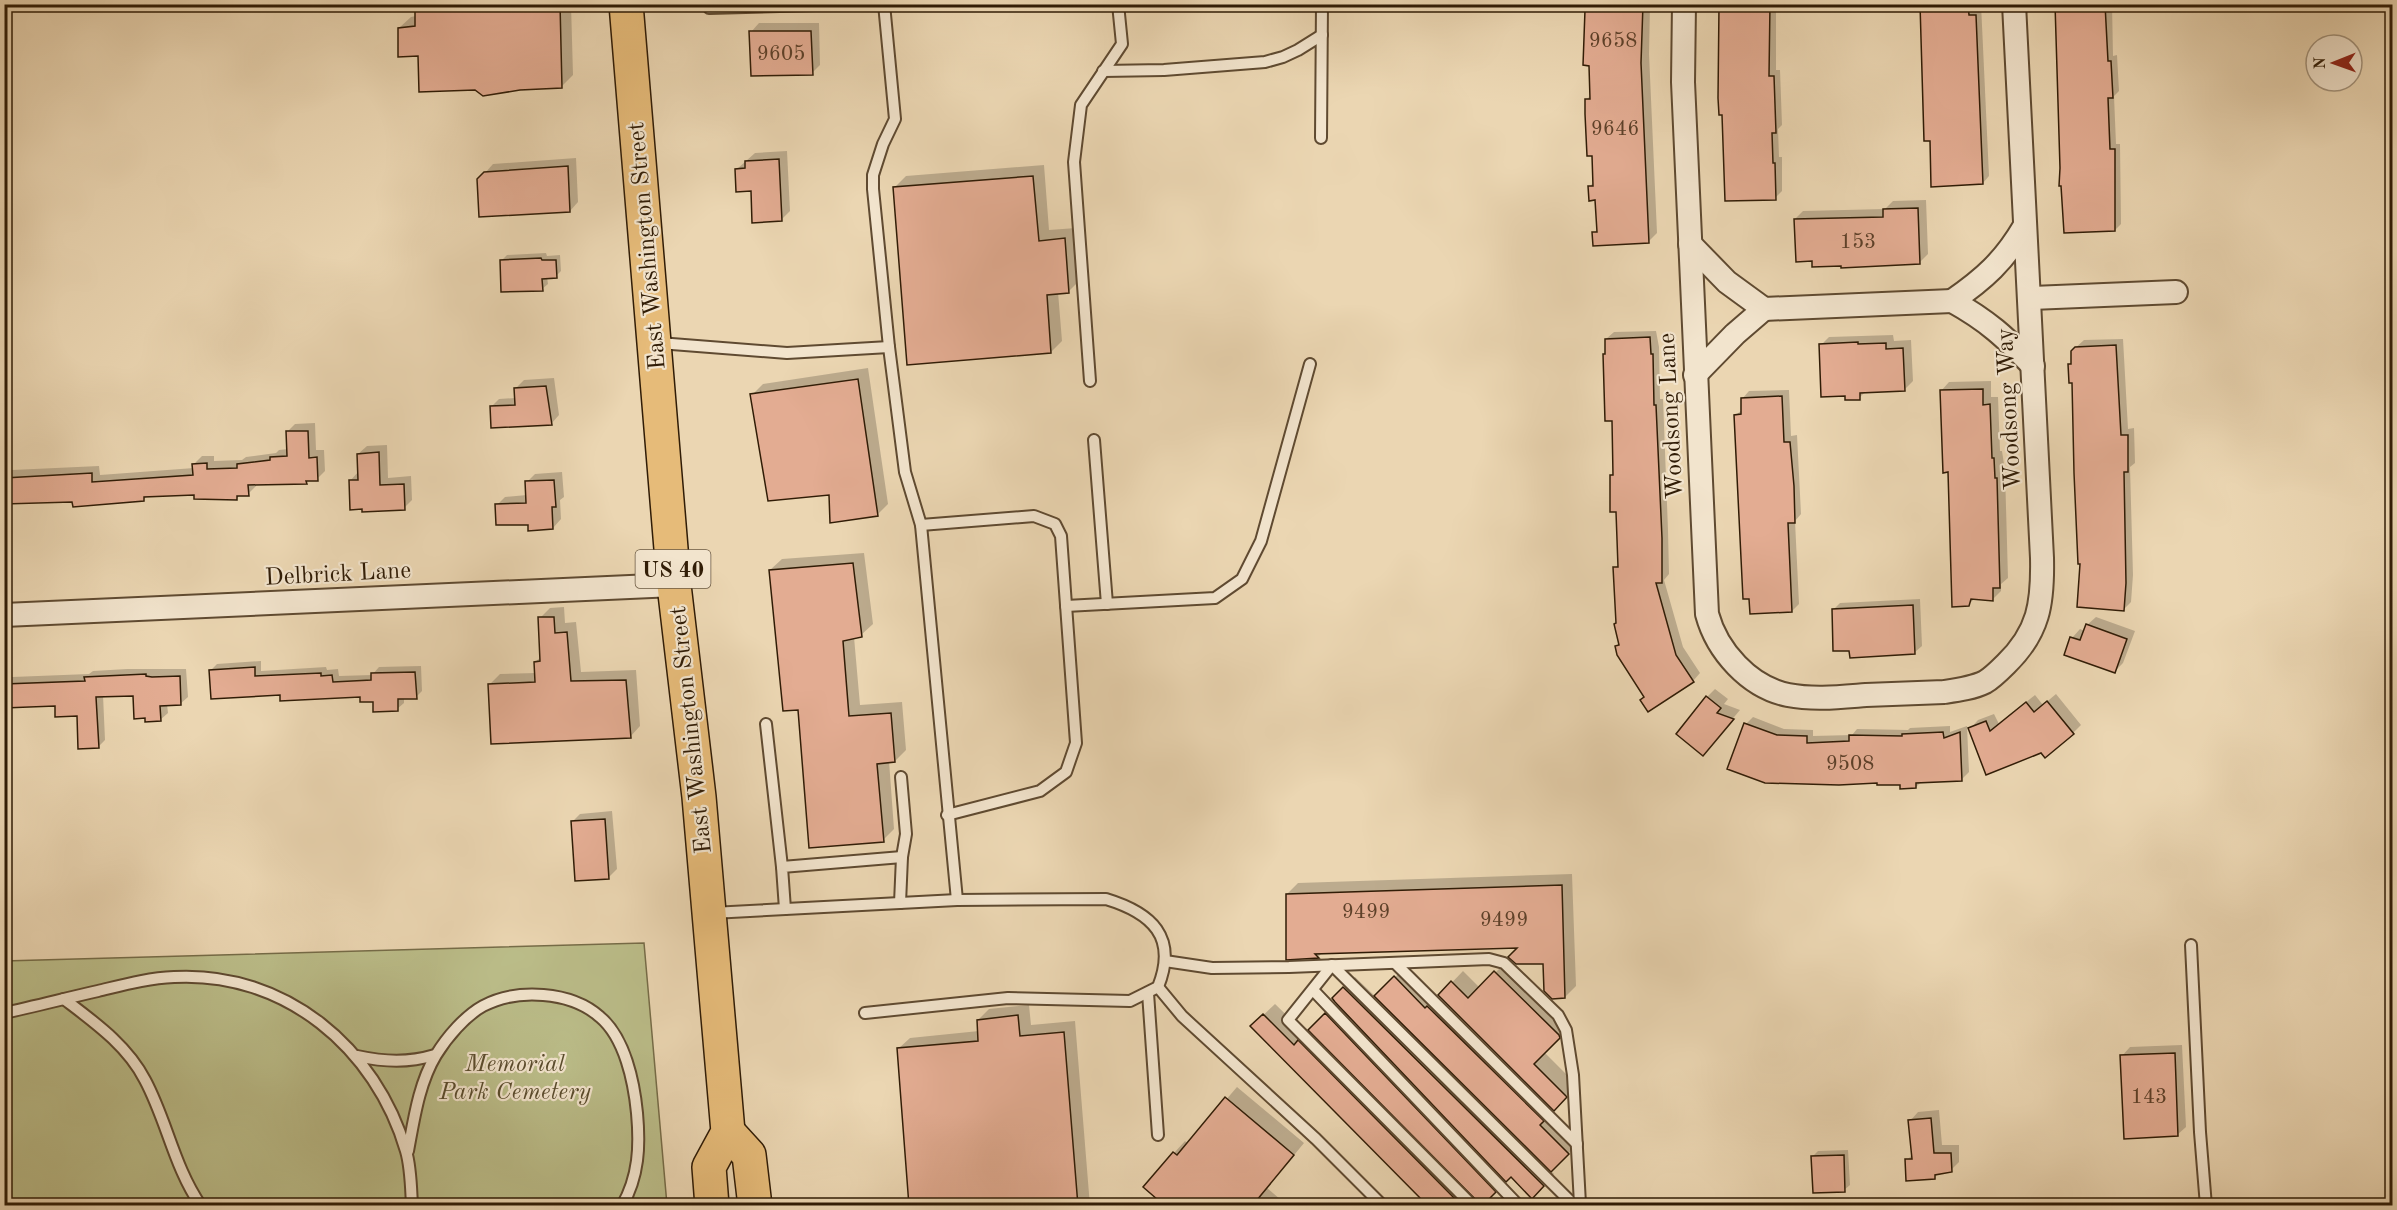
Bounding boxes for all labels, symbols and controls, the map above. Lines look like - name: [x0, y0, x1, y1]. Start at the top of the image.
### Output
- house number: 9658: [1589, 31, 1637, 52]
- north arrow: [2304, 33, 2364, 93]
- house number: 9605: [757, 44, 805, 65]
- text: N: [2313, 56, 2329, 69]
- house number: 9646: [1591, 119, 1639, 140]
- street label: East Washington Street: [625, 121, 671, 371]
- house number: 153: [1840, 232, 1876, 253]
- street label: Woodsong Way: [1994, 327, 2026, 491]
- street label: Woodsong Lane: [1656, 332, 1688, 500]
- road number: US 40: [636, 550, 710, 588]
- street label: Delbrick Lane: [264, 559, 412, 591]
- street label: East Washington Street: [667, 605, 717, 855]
- house number: 9508: [1826, 754, 1874, 775]
- house number: 9499: [1342, 902, 1390, 923]
- house number: 9499: [1480, 910, 1528, 931]
- park label: Memorial Park Cemetery: [438, 1053, 591, 1105]
- house number: 143: [2131, 1087, 2167, 1108]

